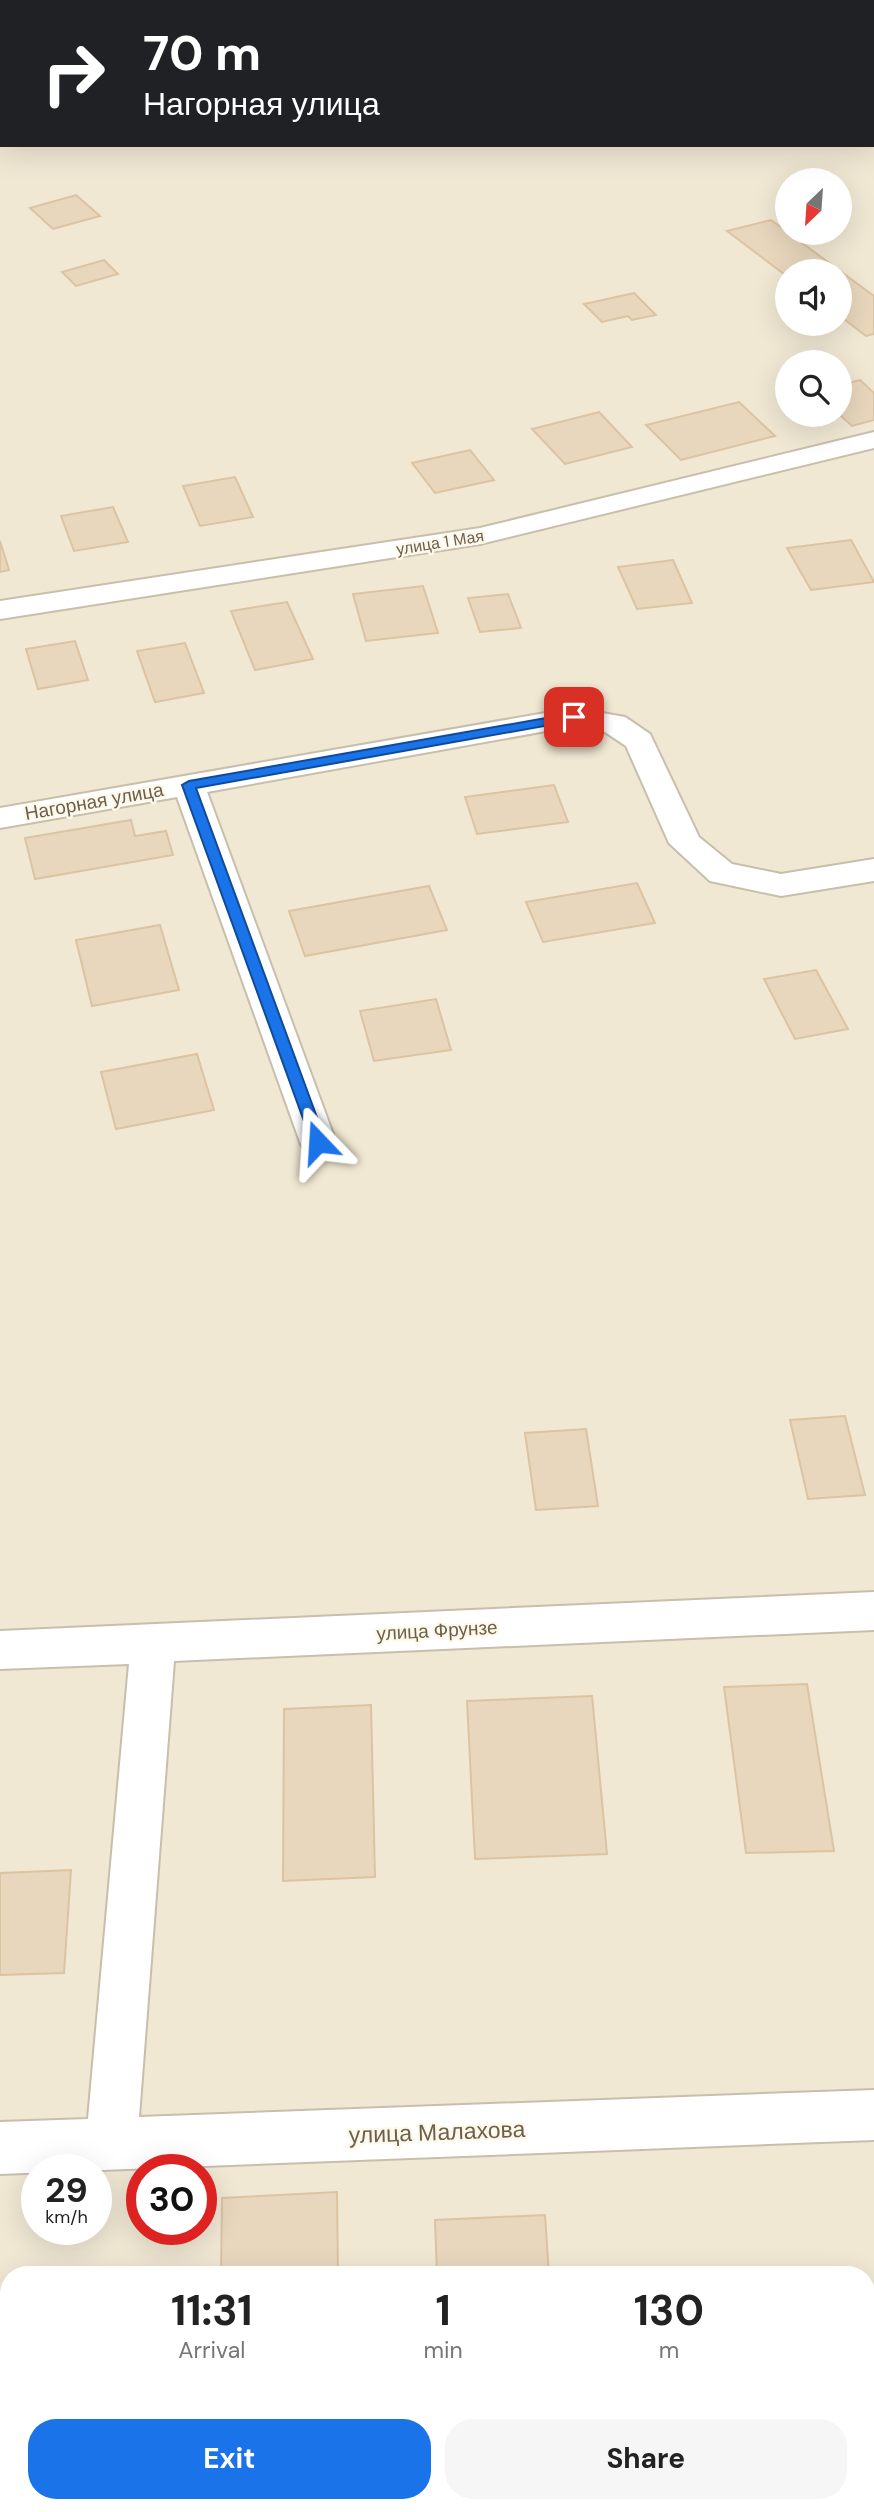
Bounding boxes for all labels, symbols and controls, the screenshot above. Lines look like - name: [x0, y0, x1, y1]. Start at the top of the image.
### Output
- text: 70 m: [143, 21, 261, 85]
- icon: right: [28, 28, 119, 119]
- text: Нагорная улица: [143, 83, 380, 125]
- north arrow: [775, 168, 852, 245]
- map controls: [775, 168, 852, 427]
- button: sound: [775, 259, 852, 336]
- button: search: [775, 350, 852, 427]
- street label: улица 1 Мая: [395, 525, 485, 560]
- pin: [544, 687, 604, 747]
- icon: arrive: [555, 698, 593, 736]
- street label: Нагорная улица: [23, 777, 166, 826]
- position arrow: [281, 1105, 355, 1179]
- street label: улица Фрунзе: [376, 1615, 498, 1646]
- street label: улица Малахова: [348, 2114, 526, 2150]
- speed limit sign: 30: [126, 2154, 217, 2245]
- text: 29: [45, 2167, 88, 2213]
- text: km/h: [45, 2205, 88, 2229]
- text: 11:31: [171, 2283, 253, 2338]
- text: 1: [436, 2283, 451, 2338]
- text: 130: [634, 2283, 704, 2338]
- text: Arrival: [178, 2335, 245, 2365]
- text: min: [424, 2335, 463, 2365]
- text: m: [659, 2335, 679, 2365]
- button: Exit: [28, 2419, 431, 2499]
- button: Share: [445, 2419, 847, 2499]

